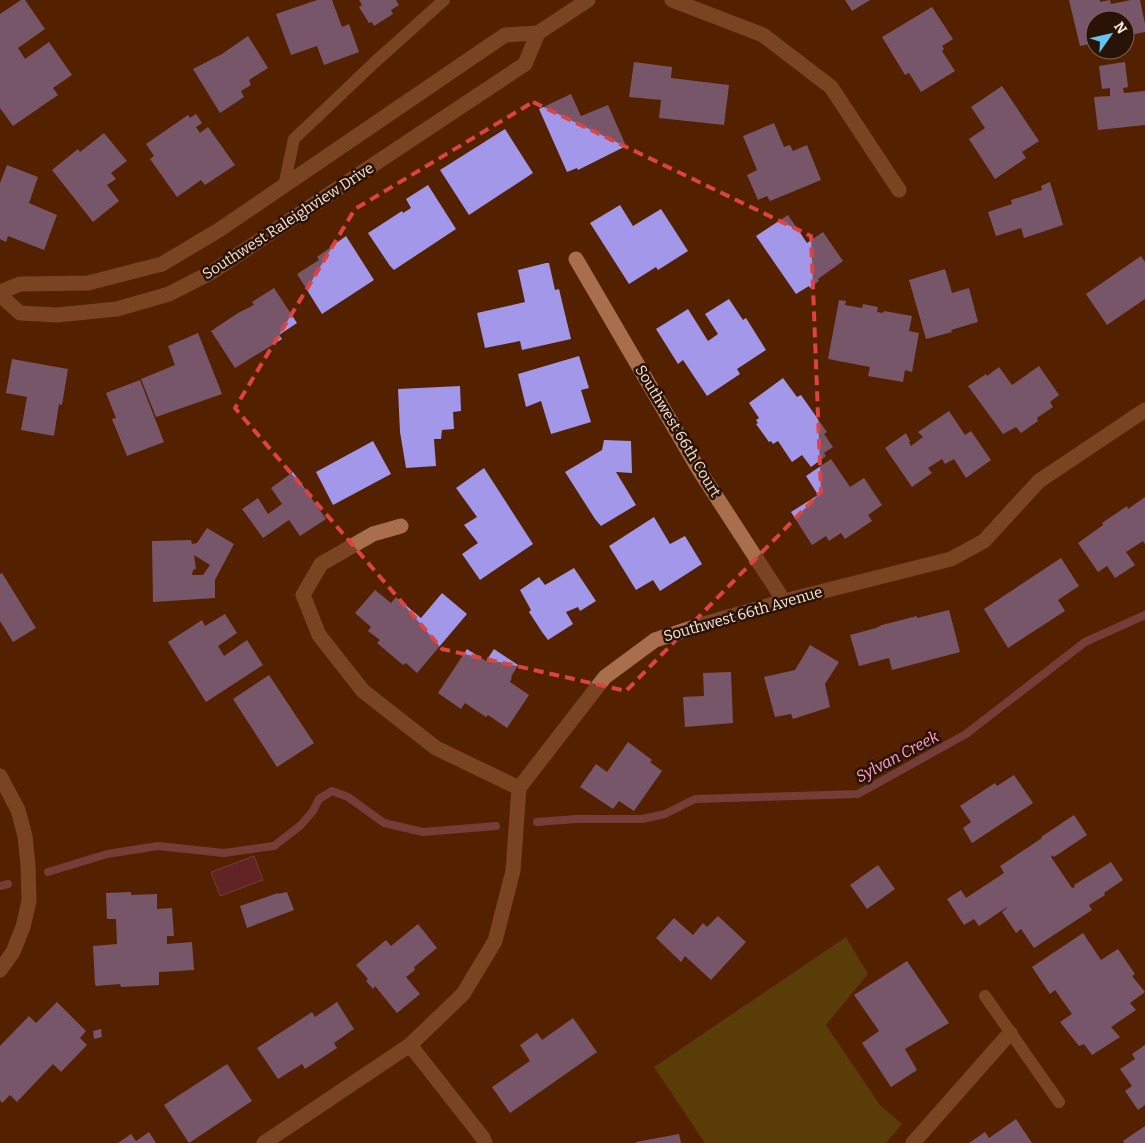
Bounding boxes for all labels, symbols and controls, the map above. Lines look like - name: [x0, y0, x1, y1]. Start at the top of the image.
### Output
- north arrow: [1085, 10, 1135, 60]
- text: N: [1110, 19, 1131, 37]
- street label: Southwest Raleighview Drive: [199, 159, 377, 283]
- street label: Southwest 66th Court: [631, 362, 725, 501]
- street label: Southwest 66th Avenue: [661, 583, 825, 645]
- water label: Sylvan Creek: [852, 726, 942, 786]

